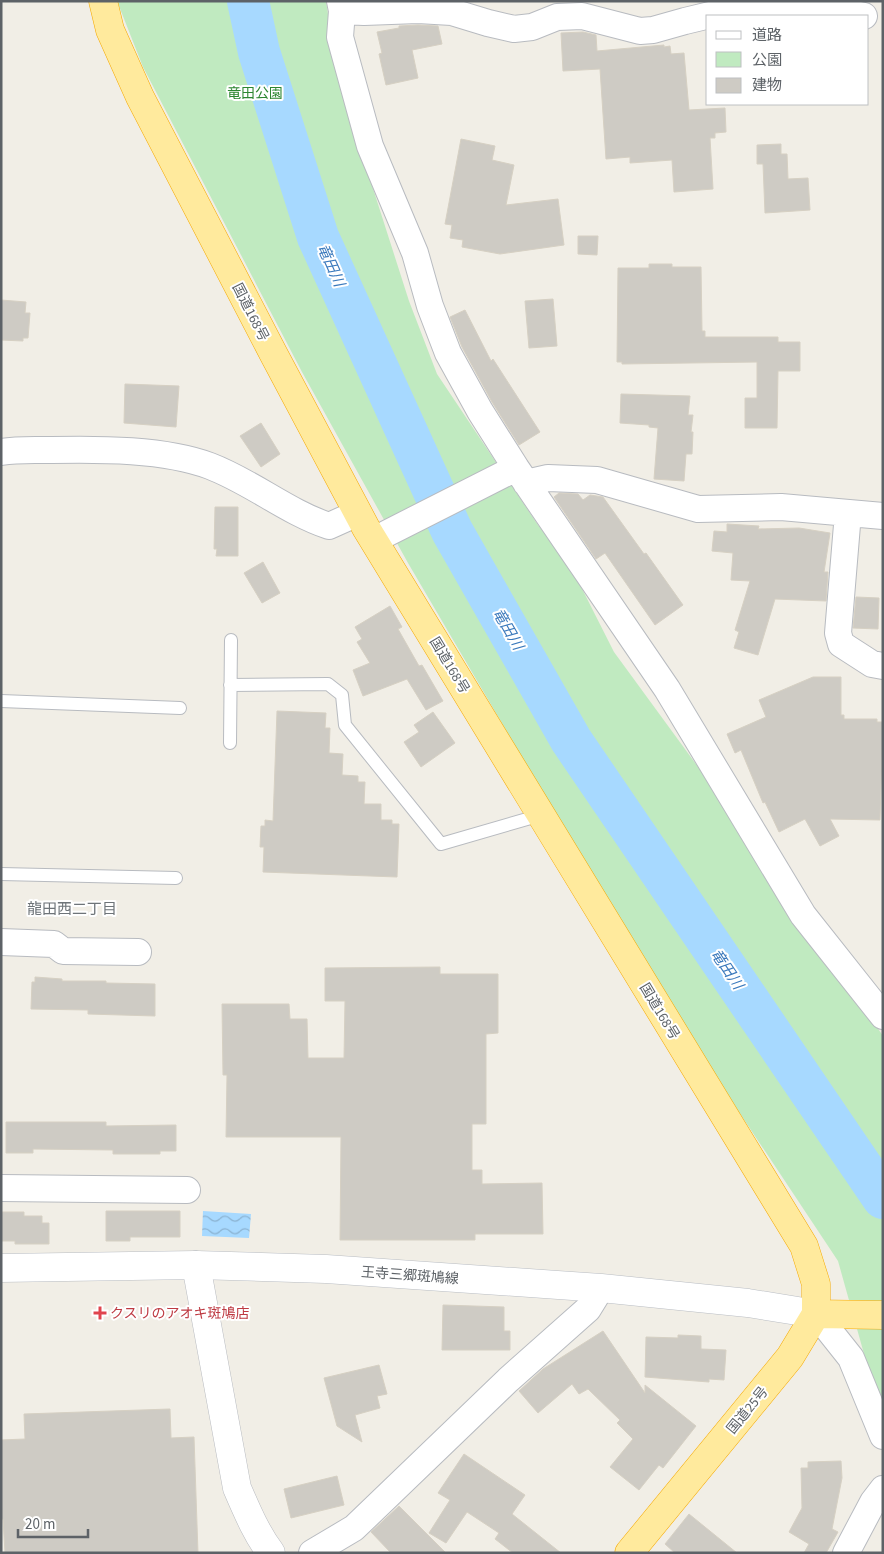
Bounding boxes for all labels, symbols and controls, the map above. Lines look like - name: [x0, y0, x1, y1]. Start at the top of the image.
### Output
- legend: [706, 15, 869, 105]
- text: 道路: [752, 25, 782, 46]
- text: 公園: [752, 50, 782, 71]
- text: 建物: [752, 75, 782, 96]
- park label: 竜田公園: [227, 84, 283, 104]
- water label: 竜田川: [312, 240, 350, 292]
- street label: 国道168号: [227, 280, 273, 345]
- water label: 竜田川: [487, 605, 529, 656]
- street label: 国道168号: [424, 633, 474, 698]
- district label: 龍田西二丁目: [27, 899, 117, 920]
- water label: 竜田川: [705, 945, 749, 995]
- street label: 国道168号: [634, 979, 684, 1044]
- street label: 王寺三郷斑鳩線: [360, 1263, 460, 1289]
- place label: クスリのアオキ斑鳩店: [110, 1304, 250, 1324]
- marker: クスリのアオキ斑鳩店: [94, 1307, 106, 1319]
- street label: 国道25号: [722, 1383, 773, 1439]
- scale bar: [18, 1506, 88, 1538]
- text: 20 m: [25, 1514, 55, 1535]

